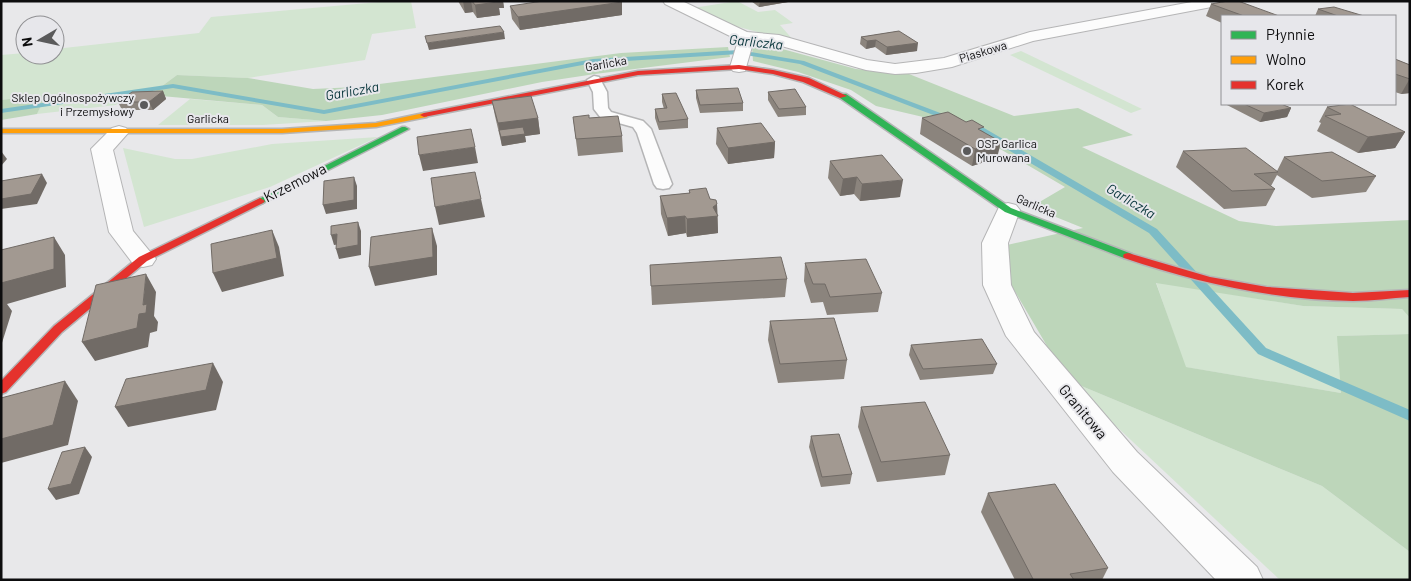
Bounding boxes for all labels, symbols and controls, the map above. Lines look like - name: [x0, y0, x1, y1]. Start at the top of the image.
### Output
- north arrow: [15, 15, 65, 65]
- legend: [1221, 15, 1396, 105]
- text: Płynnie: [1266, 25, 1315, 43]
- water label: Garliczka: [728, 30, 784, 53]
- text: N: [18, 36, 36, 48]
- street label: Piaskowa: [957, 37, 1008, 65]
- text: Wolno: [1266, 50, 1306, 68]
- street label: Garlicka: [584, 52, 628, 74]
- text: Korek: [1266, 75, 1304, 93]
- water label: Garliczka: [324, 77, 380, 104]
- place label: Sklep Ogólnospożywczy i Przemysłowy: [12, 90, 134, 118]
- marker: Sklep Ogólnospożywczy i Przemysłowy: [138, 99, 150, 111]
- street label: Garlicka: [187, 111, 229, 125]
- place label: OSP Garlica Murowana: [977, 136, 1037, 164]
- marker: OSP Garlica Murowana: [961, 145, 973, 157]
- street label: Krzemowa: [260, 159, 329, 206]
- water label: Garliczka: [1104, 179, 1159, 222]
- street label: Garlicka: [1014, 190, 1058, 220]
- street label: Granitowa: [1056, 380, 1112, 442]

